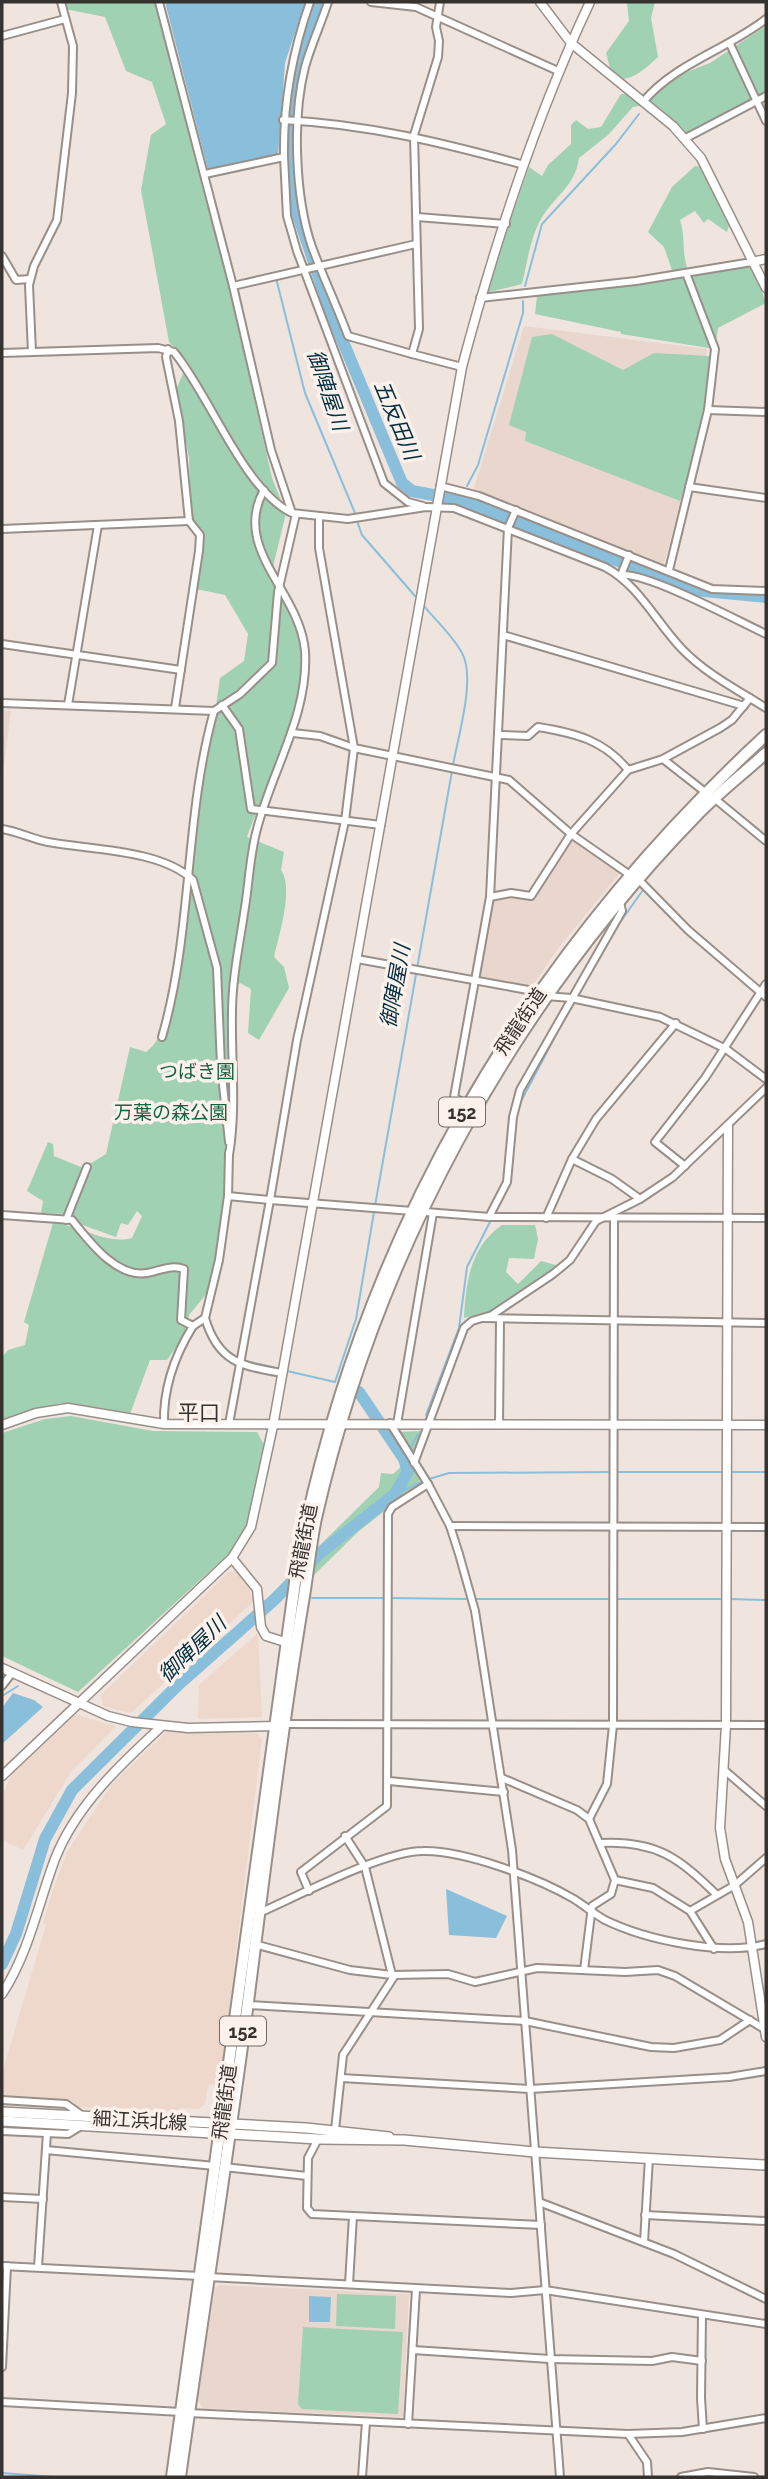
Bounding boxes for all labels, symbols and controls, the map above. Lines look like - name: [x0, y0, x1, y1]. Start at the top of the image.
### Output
- water label: 御陣屋川: [303, 346, 354, 436]
- water label: 五反田川: [369, 376, 426, 465]
- water label: 御陣屋川: [375, 940, 415, 1030]
- street label: 飛龍街道: [490, 983, 550, 1059]
- park label: つばき園: [159, 1060, 235, 1082]
- road number: 152: [439, 1098, 485, 1126]
- park label: 万葉の森公園: [114, 1101, 228, 1123]
- district label: 平口: [178, 1400, 220, 1425]
- street label: 飛龍街道: [285, 1502, 321, 1580]
- water label: 御陣屋川: [153, 1609, 232, 1687]
- road number: 152: [220, 2017, 266, 2046]
- street label: 飛龍街道: [208, 2063, 240, 2141]
- street label: 細江浜北線: [92, 2107, 188, 2133]

